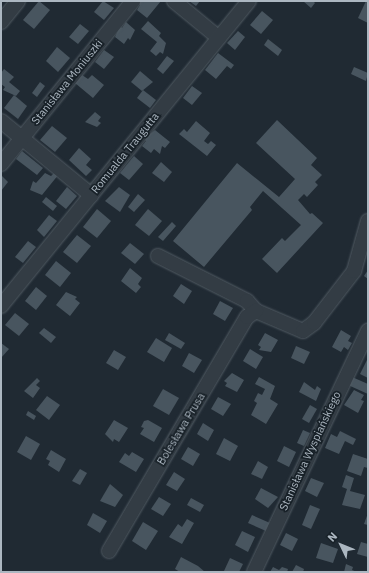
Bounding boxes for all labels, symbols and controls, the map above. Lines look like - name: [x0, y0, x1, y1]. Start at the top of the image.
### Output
- street label: Stanisława Moniuszki: [29, 37, 105, 127]
- street label: Romualda Traugutta: [88, 110, 162, 196]
- street label: Stanisława Wyspiańskiego: [277, 389, 343, 513]
- street label: Bolesława Prusa: [154, 391, 208, 467]
- north arrow: [321, 525, 361, 565]
- text: N: [324, 529, 340, 545]

